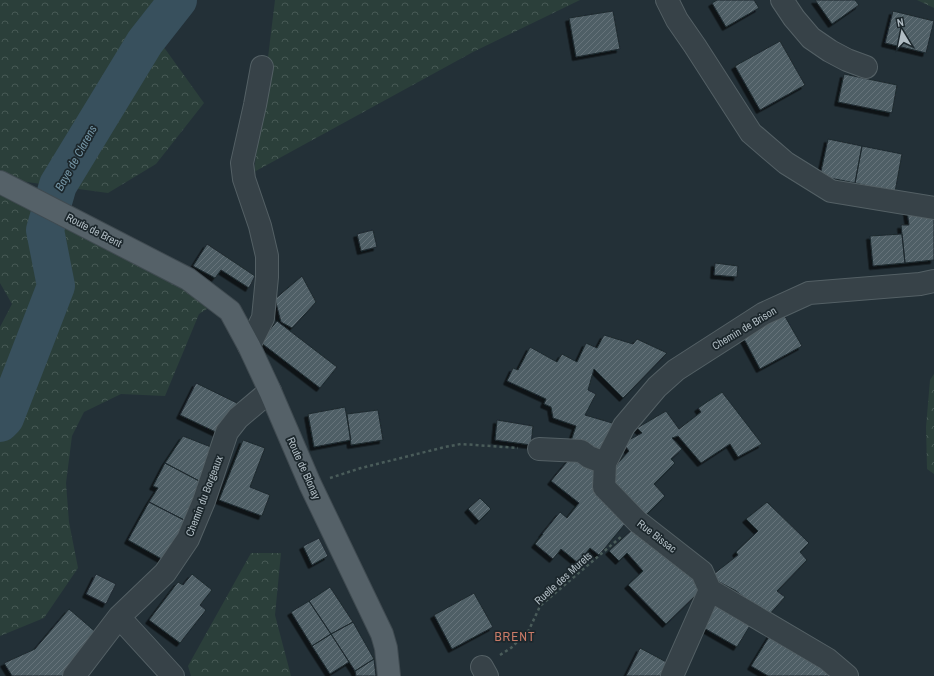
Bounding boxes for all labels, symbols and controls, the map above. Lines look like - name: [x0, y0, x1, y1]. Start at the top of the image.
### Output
- north arrow: [882, 12, 922, 52]
- text: N: [896, 15, 905, 30]
- water label: Baye de Clarens: [51, 122, 101, 194]
- street label: Route de Brent: [64, 210, 125, 250]
- street label: Chemin de Brison: [709, 303, 779, 353]
- street label: Route de Blonay: [284, 435, 324, 502]
- street label: Chemin du Borgeaux: [182, 453, 226, 538]
- street label: Rue Bissac: [635, 516, 680, 556]
- street label: Ruelle des Murets: [531, 548, 595, 608]
- district label: BRENT: [494, 628, 536, 645]

